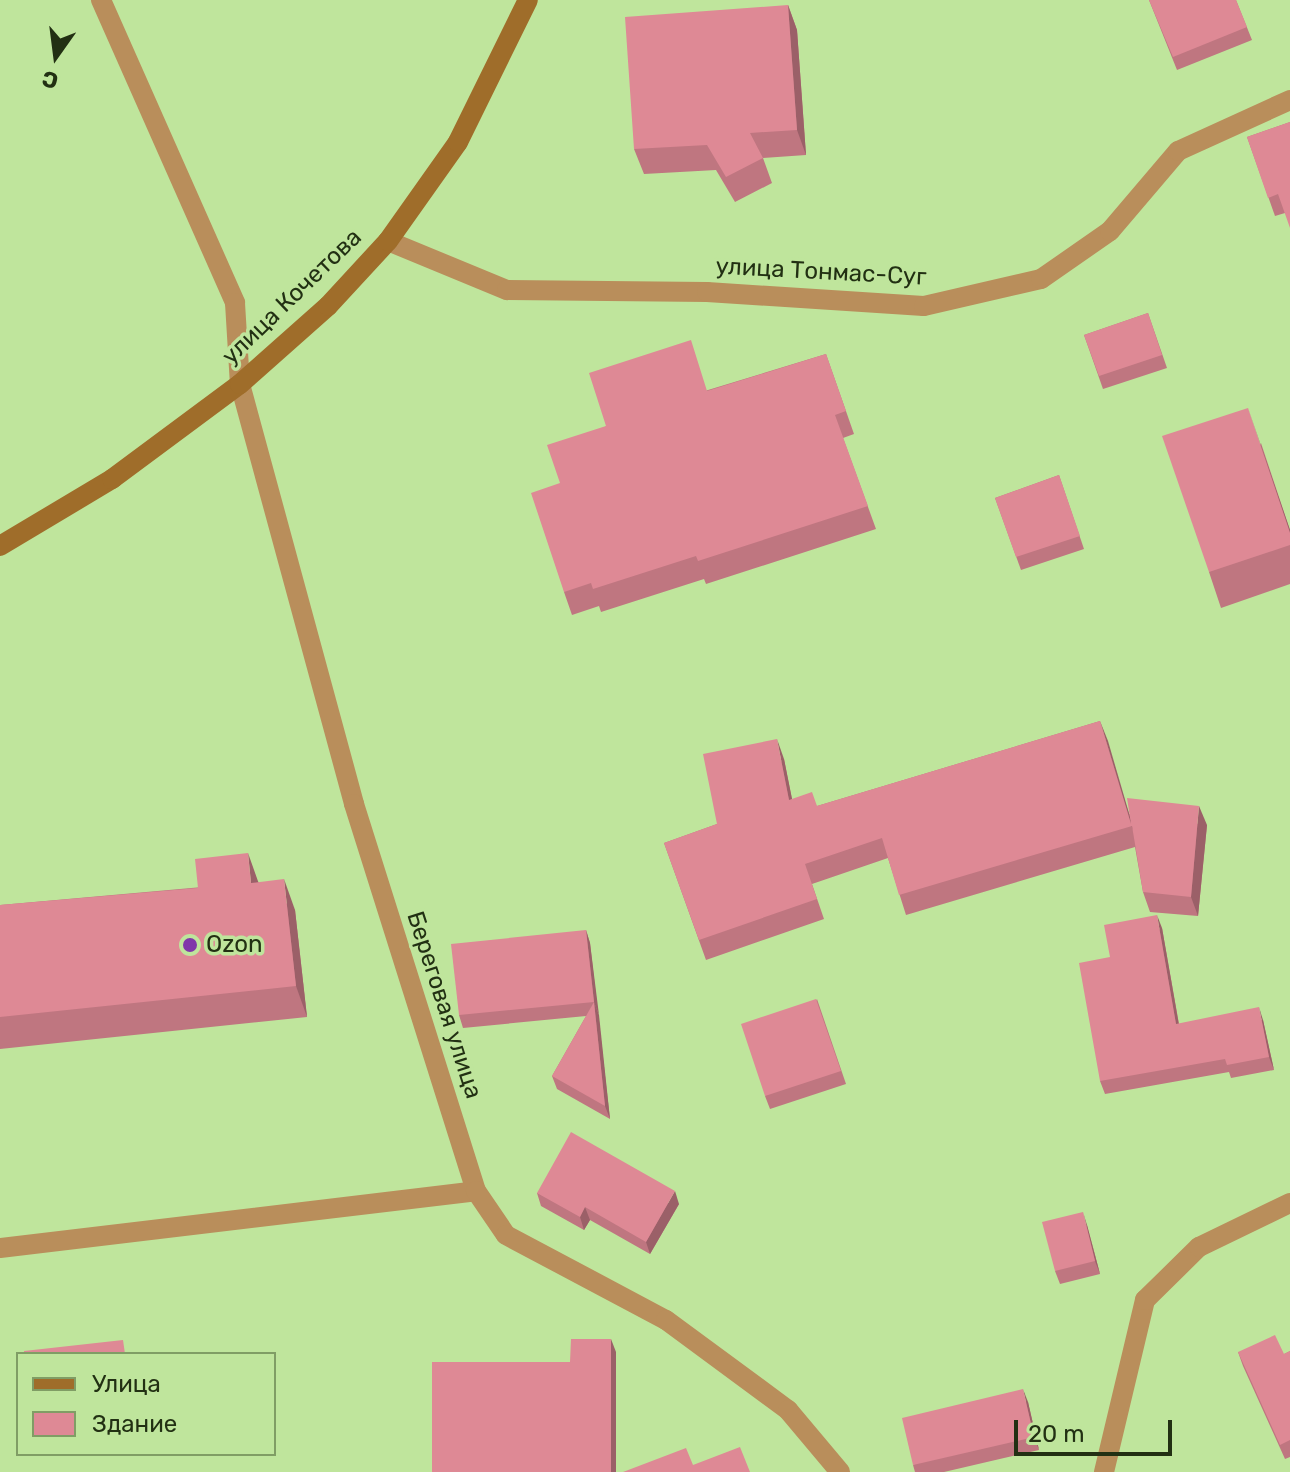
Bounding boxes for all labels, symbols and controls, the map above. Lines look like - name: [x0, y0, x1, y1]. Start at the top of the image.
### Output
- north arrow: [16, 16, 96, 96]
- text: С: [39, 65, 61, 95]
- street label: улица Кочетова: [216, 223, 368, 371]
- street label: улица Тонмас-Суг: [715, 252, 927, 292]
- street label: Береговая улица: [400, 908, 488, 1102]
- place label: Ozon: [206, 931, 263, 959]
- marker: Ozon: [181, 936, 199, 954]
- legend: [16, 1352, 276, 1456]
- text: Улица: [92, 1370, 161, 1398]
- scale bar: [1018, 1404, 1176, 1454]
- text: Здание: [92, 1410, 177, 1438]
- text: 20 m: [1028, 1420, 1085, 1448]

